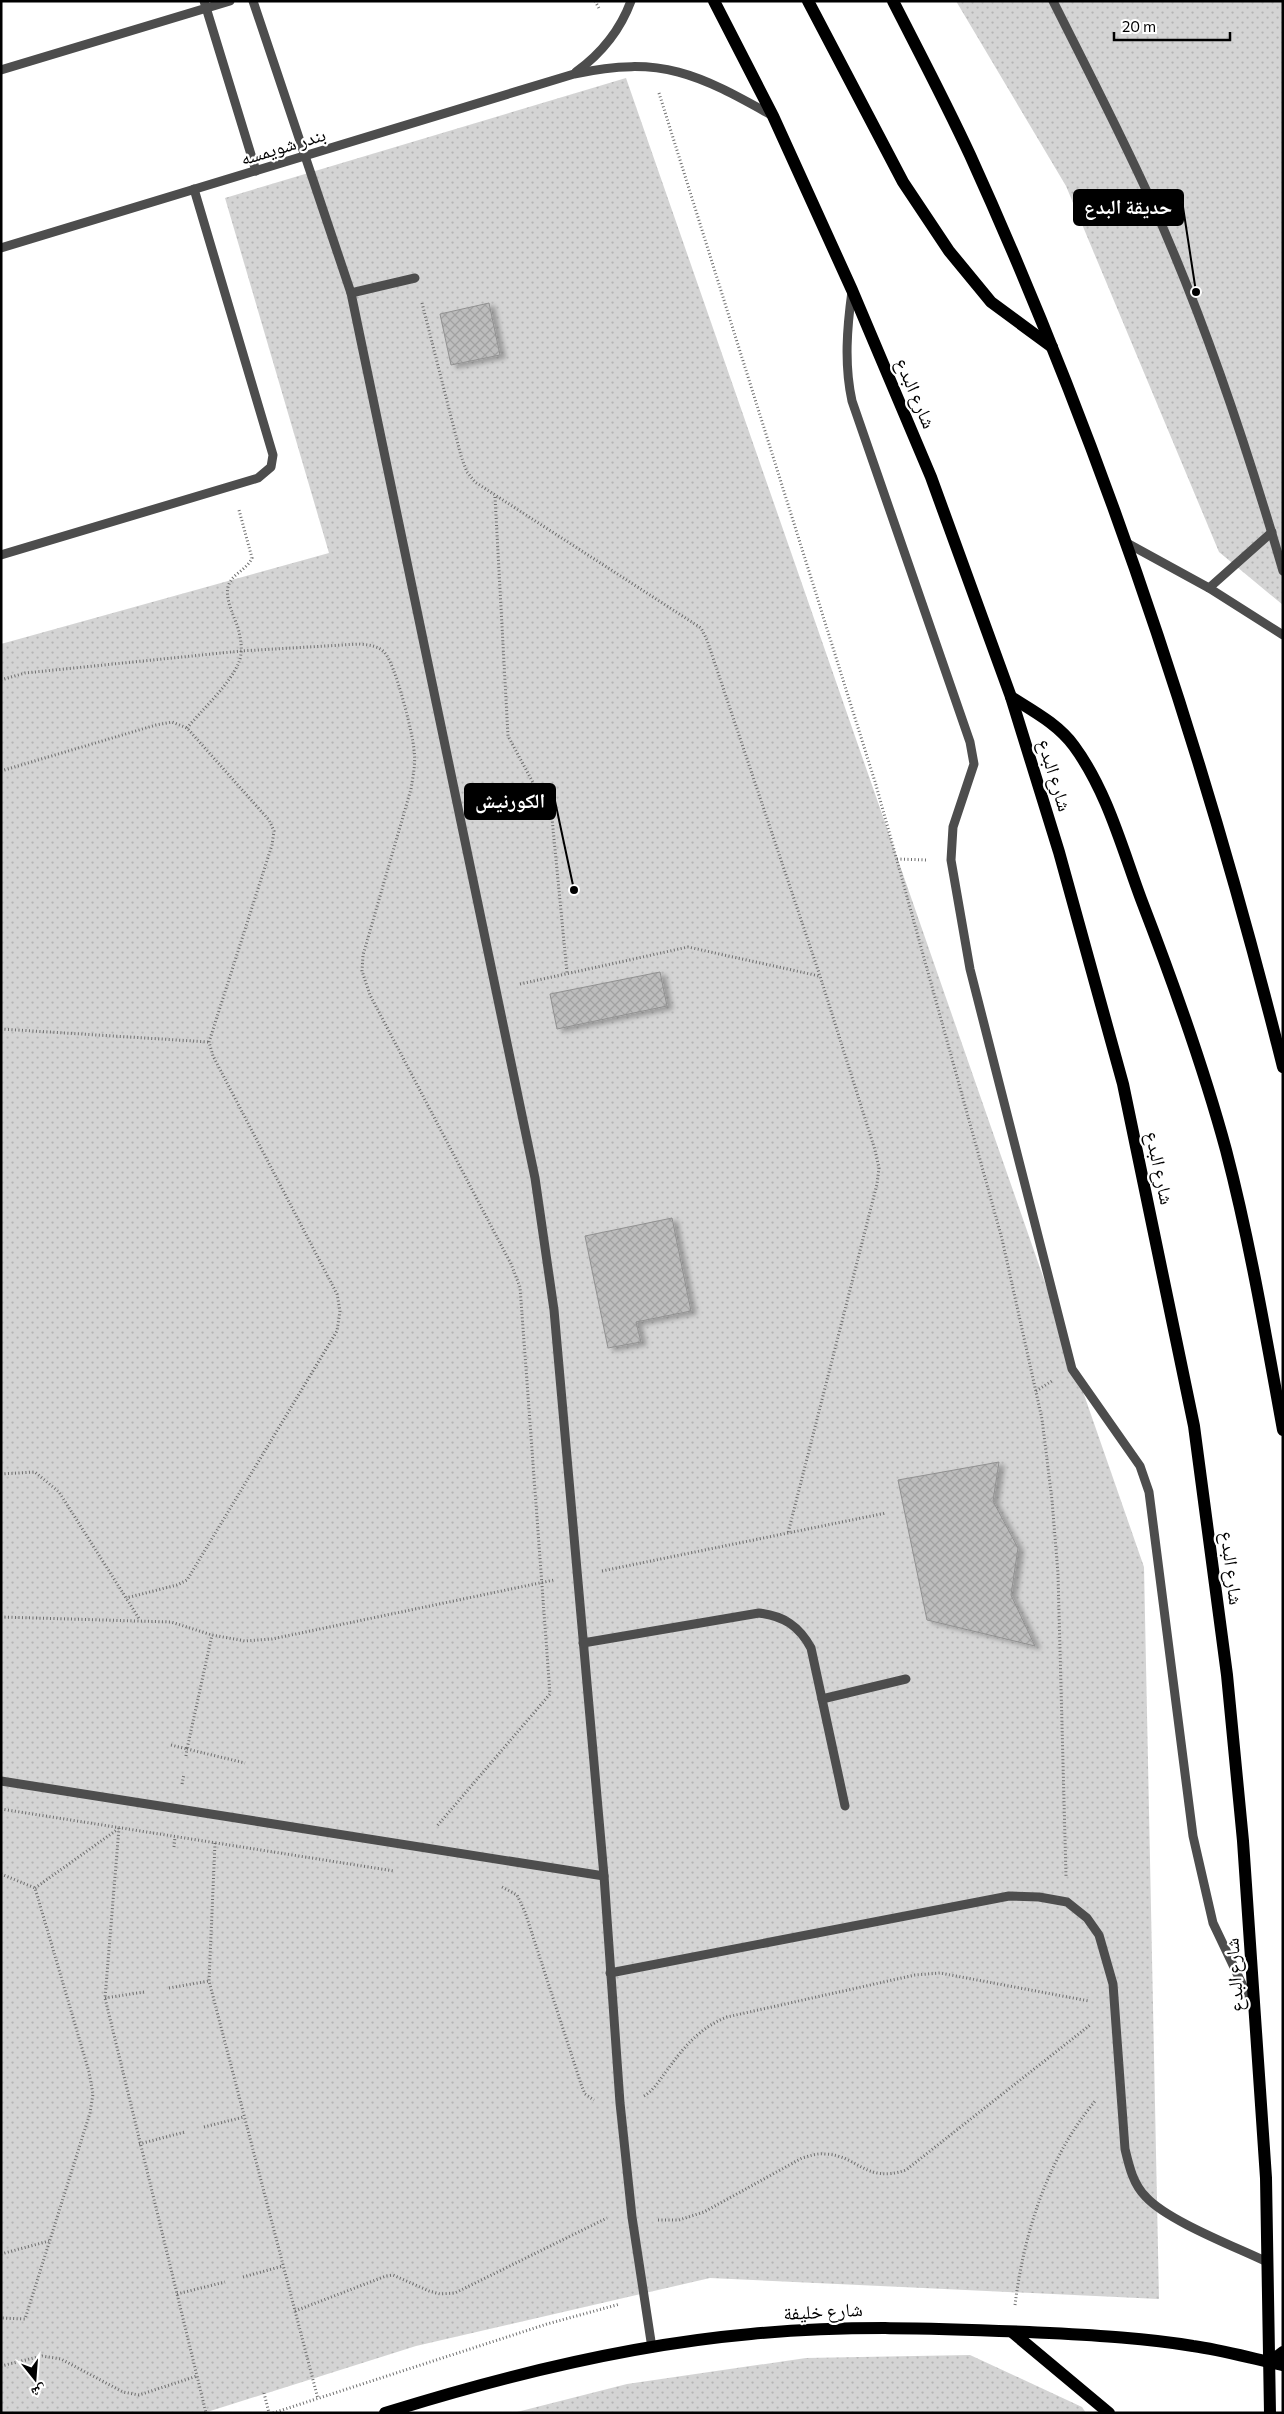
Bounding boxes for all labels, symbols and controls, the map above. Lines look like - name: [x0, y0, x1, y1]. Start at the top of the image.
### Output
- scale bar: [1114, 10, 1230, 42]
- text: 20 m: [1122, 17, 1156, 35]
- street label: بندر شويمسه: [238, 122, 328, 170]
- callout: حديقة البدع: [1074, 190, 1183, 225]
- text: حديقة البدع: [1084, 194, 1172, 220]
- street label: شارع البدع: [890, 354, 942, 432]
- street label: شارع البدع: [1033, 736, 1077, 814]
- callout: الكورنيش: [465, 784, 555, 819]
- text: الكورنيش: [475, 788, 545, 814]
- street label: شارع البدع: [1141, 1129, 1179, 1207]
- street label: شارع البدع: [1216, 1530, 1248, 1606]
- street label: شارع البدع: [1219, 1937, 1249, 2013]
- street label: شارع خليفة: [783, 2297, 863, 2325]
- north arrow: [10, 2354, 60, 2404]
- text: ش: [29, 2381, 49, 2402]

